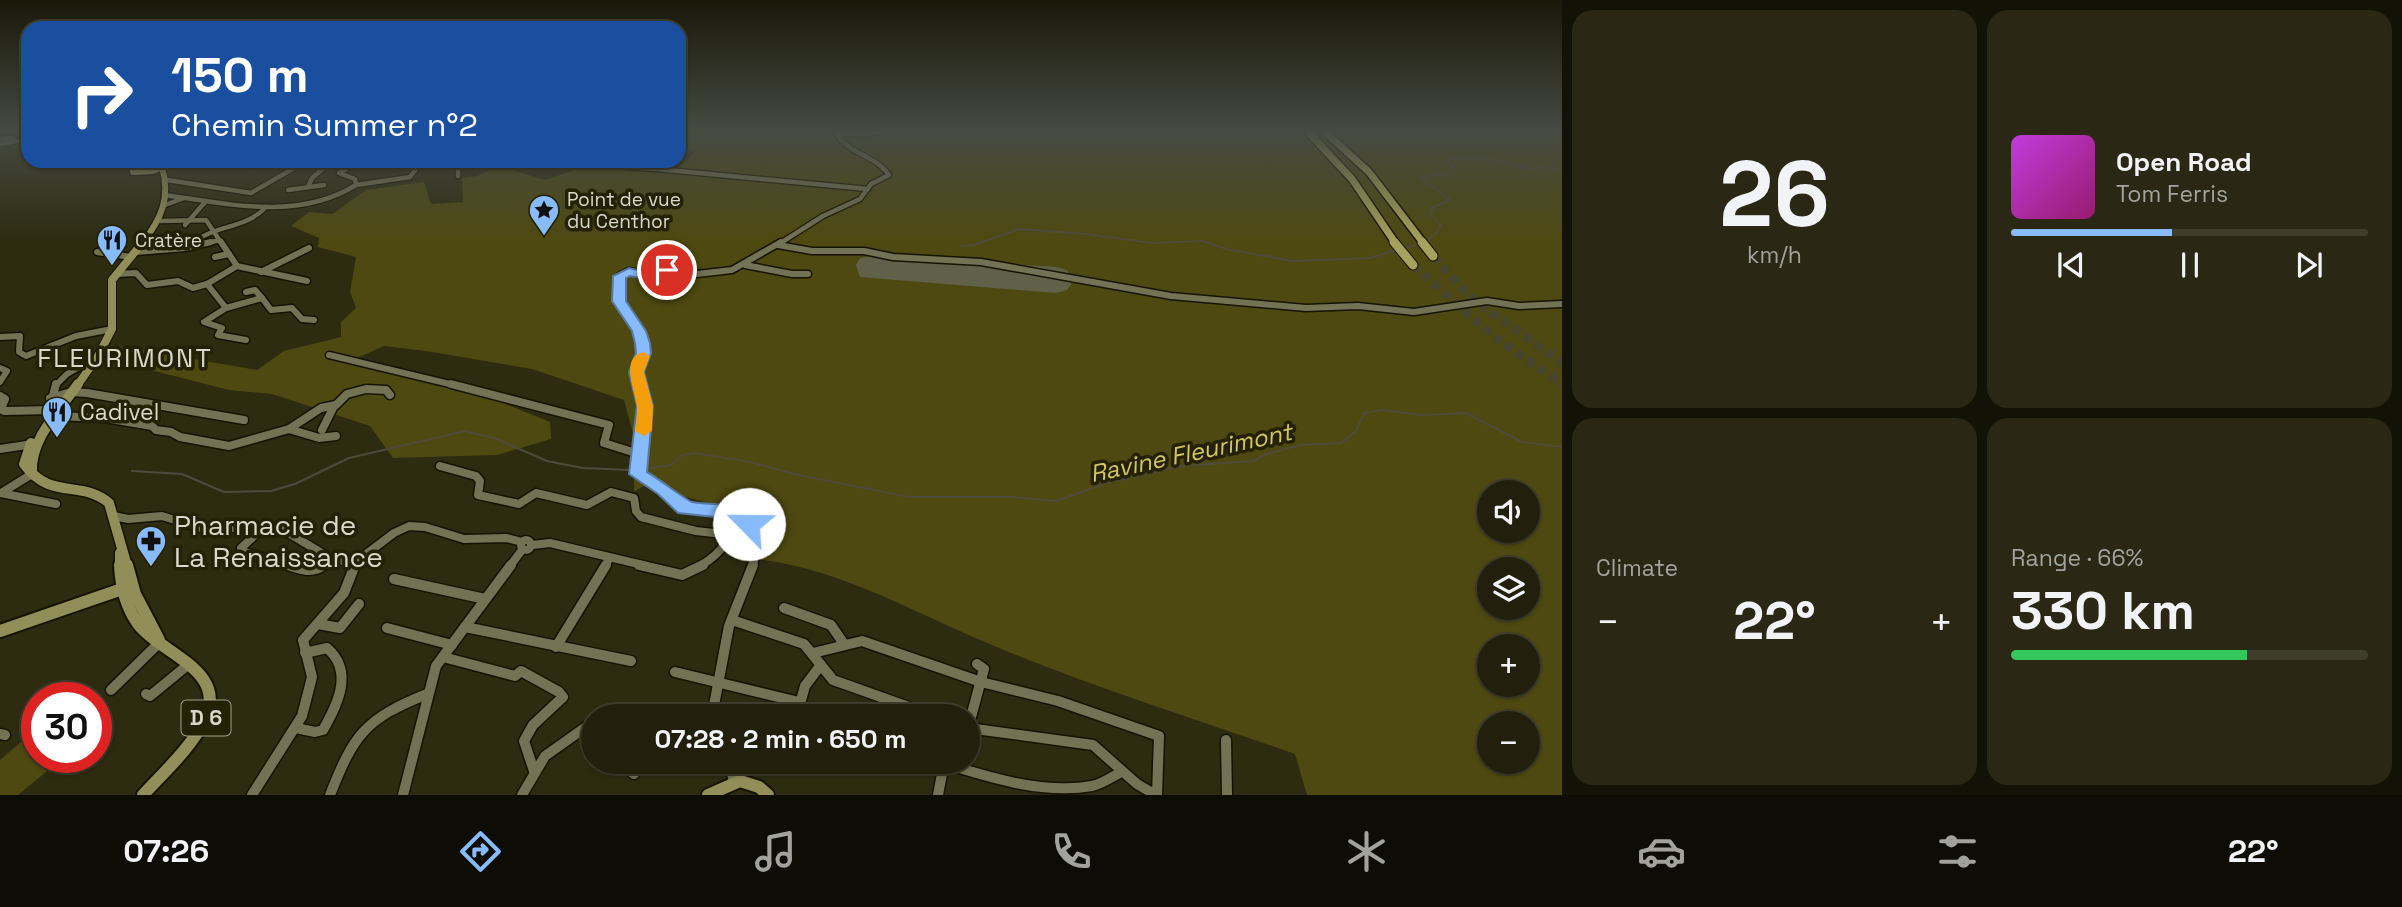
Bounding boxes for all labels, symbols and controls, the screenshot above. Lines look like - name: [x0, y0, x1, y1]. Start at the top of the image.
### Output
- text: 150 m: [171, 44, 309, 106]
- icon: right: [56, 49, 147, 140]
- text: Chemin Summer n°2: [171, 105, 478, 145]
- text: 26: [1719, 136, 1830, 253]
- text: Open Road: [2116, 145, 2252, 179]
- text: Tom Ferris: [2116, 179, 2228, 209]
- place label: Point de vue du Centhor: [567, 187, 681, 234]
- place icon: Point de vue du Centhor: [527, 193, 561, 237]
- restaurant icon: Cratère: [95, 223, 129, 267]
- place label: Cratère: [135, 228, 202, 253]
- pin: [637, 240, 697, 300]
- text: km/h: [1747, 240, 1802, 270]
- icon: previous: [2052, 246, 2090, 284]
- icon: pause: [2171, 246, 2209, 284]
- icon: next: [2290, 246, 2328, 284]
- icon: arrive: [648, 251, 686, 289]
- district label: FLEURIMONT: [37, 341, 213, 375]
- restaurant icon: Cadivel: [40, 395, 74, 439]
- place label: Cadivel: [80, 397, 159, 427]
- water label: Ravine Fleurimont: [1087, 416, 1297, 489]
- map controls: [1477, 480, 1540, 774]
- button: sound: [1477, 480, 1540, 543]
- position arrow: [712, 487, 786, 561]
- place label: Pharmacie de La Renaissance: [174, 507, 383, 575]
- pharmacy icon: Pharmacie de La Renaissance: [134, 524, 168, 568]
- text: Range · 66%: [2011, 543, 2143, 573]
- text: Climate: [1596, 553, 1678, 583]
- button: layers: [1477, 557, 1540, 620]
- text: 330 km: [2011, 578, 2195, 644]
- text: 22°: [1733, 588, 1816, 654]
- text: −: [1596, 598, 1620, 646]
- text: +: [1929, 598, 1953, 646]
- button: +: [1477, 634, 1540, 697]
- speed limit sign: 30: [21, 682, 112, 773]
- road number: D 6: [182, 700, 230, 736]
- button: −: [1477, 711, 1540, 774]
- text: 07:28 · 2 min · 650 m: [655, 722, 906, 756]
- icon: directions: [456, 827, 505, 876]
- icon: music: [751, 827, 800, 876]
- icon: phone: [1047, 827, 1096, 876]
- icon: climate: [1342, 827, 1391, 876]
- icon: car: [1637, 827, 1686, 876]
- icon: filters: [1933, 827, 1982, 876]
- text: 07:26: [123, 831, 209, 871]
- text: 22°: [2228, 831, 2279, 871]

